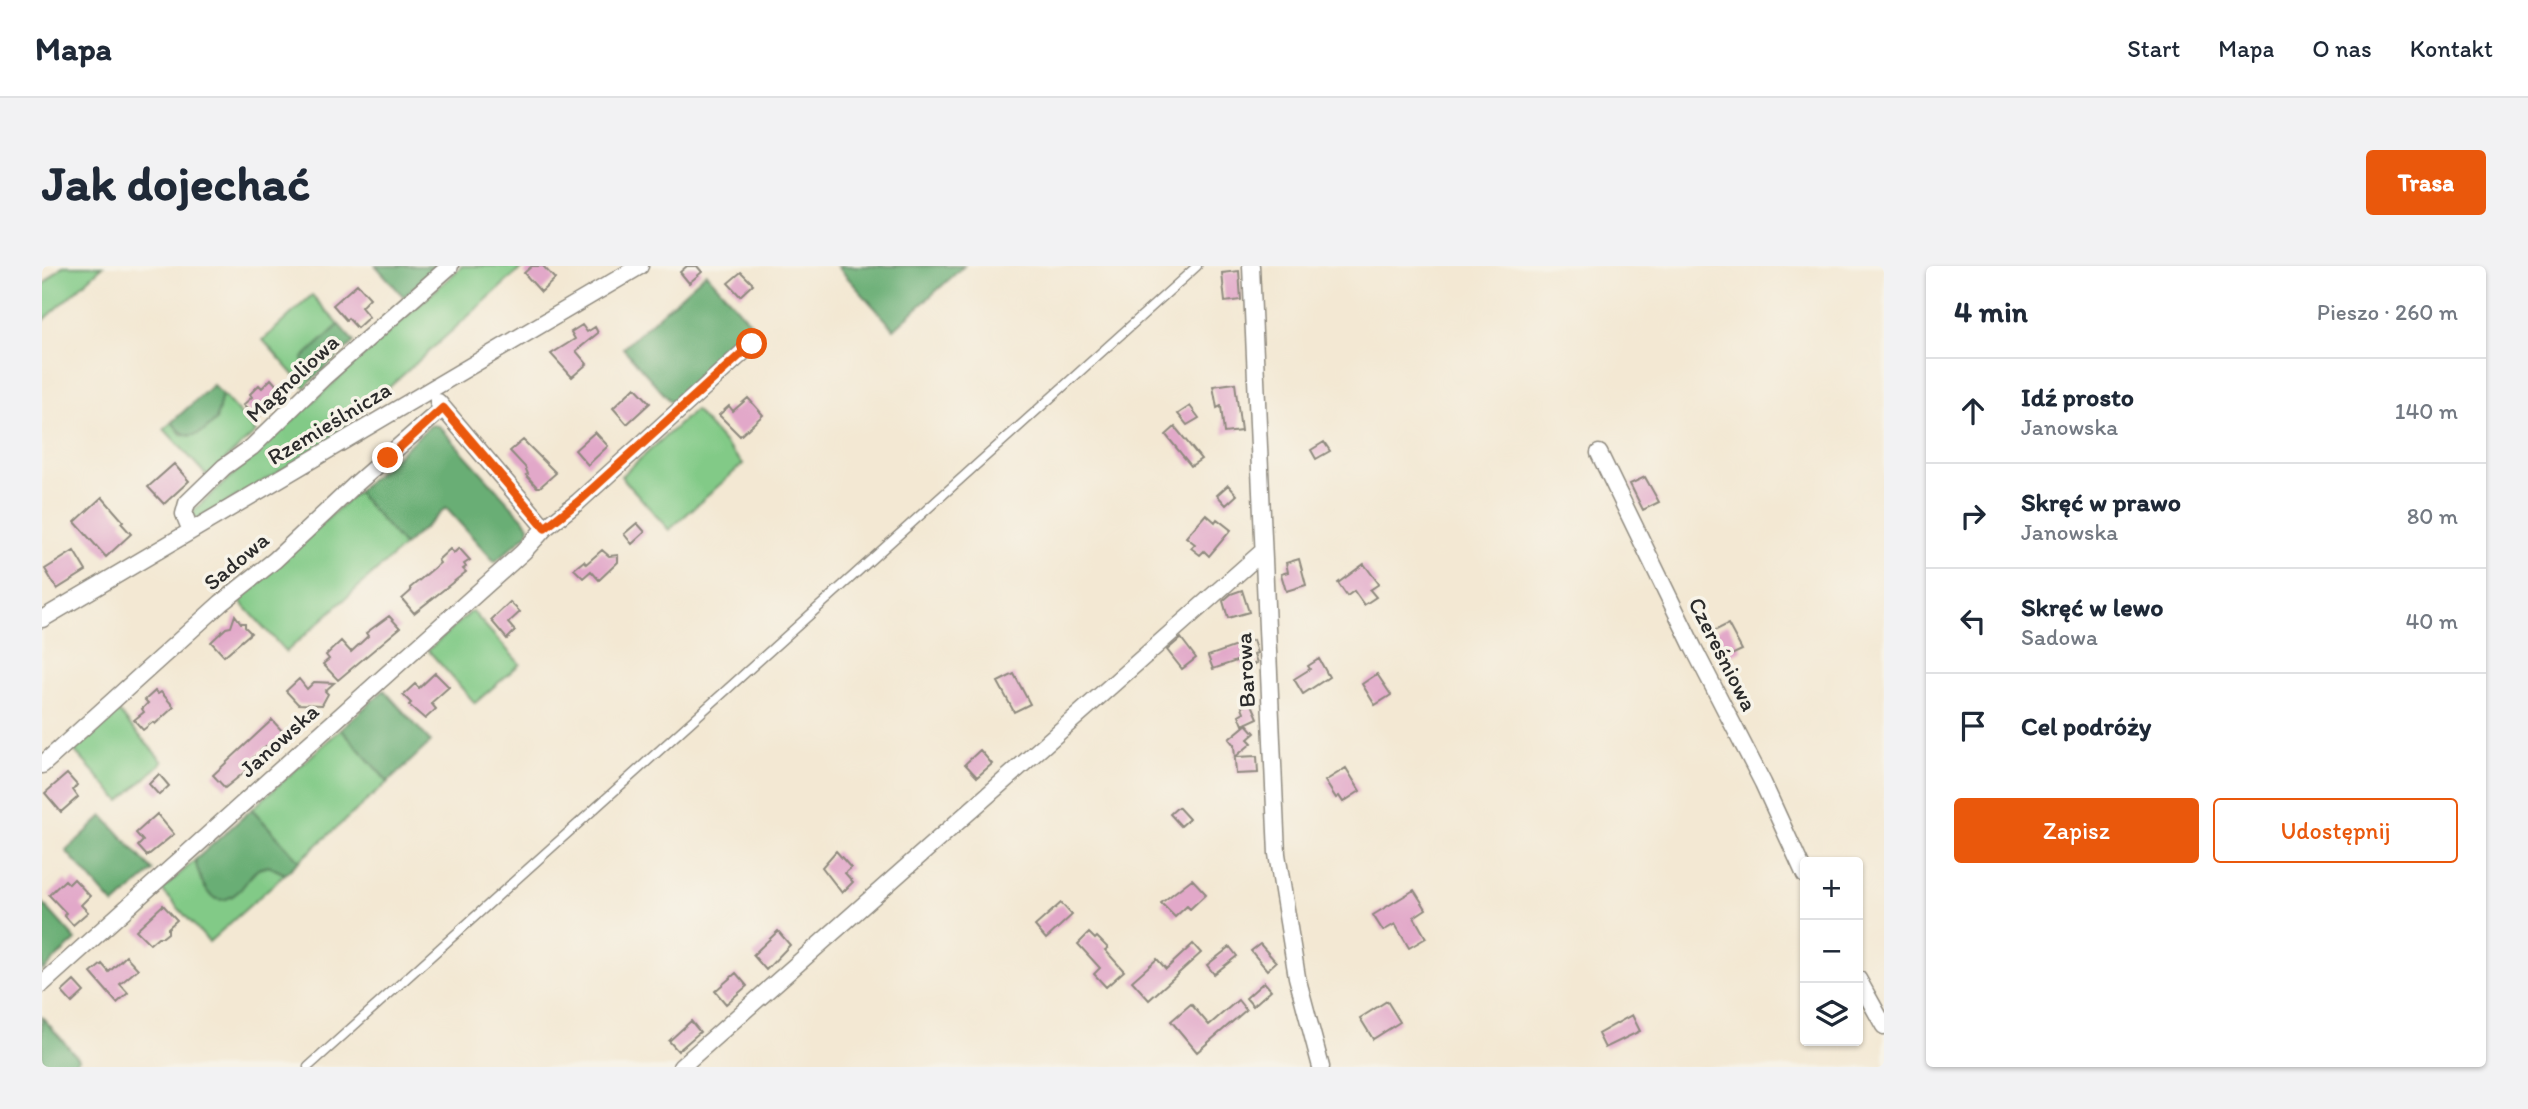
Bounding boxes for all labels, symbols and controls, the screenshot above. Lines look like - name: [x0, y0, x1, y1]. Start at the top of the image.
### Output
- text: Mapa: [35, 29, 112, 68]
- text: Start: [2127, 34, 2180, 63]
- text: Mapa: [2218, 34, 2274, 63]
- text: O nas: [2312, 34, 2372, 63]
- text: Kontakt: [2410, 34, 2493, 63]
- button: Trasa: [2366, 150, 2486, 215]
- text: Jak dojechać: [42, 153, 310, 212]
- text: 4 min: [1954, 293, 2028, 330]
- text: Pieszo · 260 m: [2317, 298, 2458, 326]
- street label: Magnoliowa: [240, 328, 344, 428]
- route start: [736, 328, 767, 359]
- street label: Rzemieślnicza: [262, 375, 396, 471]
- text: Idź prosto: [2021, 381, 2134, 413]
- icon: ahead: [1954, 392, 1992, 430]
- text: 140 m: [2395, 397, 2458, 425]
- text: Janowska: [2021, 413, 2118, 441]
- route end: [372, 442, 403, 473]
- text: Skręć w prawo: [2021, 486, 2181, 518]
- icon: right: [1954, 497, 1992, 535]
- text: 80 m: [2407, 502, 2458, 530]
- text: Janowska: [2021, 518, 2118, 546]
- street label: Sadowa: [198, 526, 274, 596]
- text: Skręć w lewo: [2021, 591, 2164, 623]
- street label: Czereśniowa: [1682, 592, 1764, 716]
- icon: left: [1954, 602, 1992, 640]
- text: 40 m: [2405, 607, 2458, 635]
- text: Sadowa: [2021, 623, 2098, 651]
- street label: Barowa: [1229, 632, 1261, 708]
- street label: Janowska: [233, 697, 325, 783]
- icon: arrive: [1954, 707, 1992, 745]
- text: Cel podróży: [2021, 710, 2151, 742]
- button: Zapisz: [1954, 798, 2199, 863]
- button: Udostępnij: [2213, 798, 2458, 863]
- map controls: [1800, 857, 1863, 1046]
- button: +: [1800, 857, 1863, 920]
- button: −: [1800, 920, 1863, 983]
- button: layers: [1800, 983, 1863, 1046]

